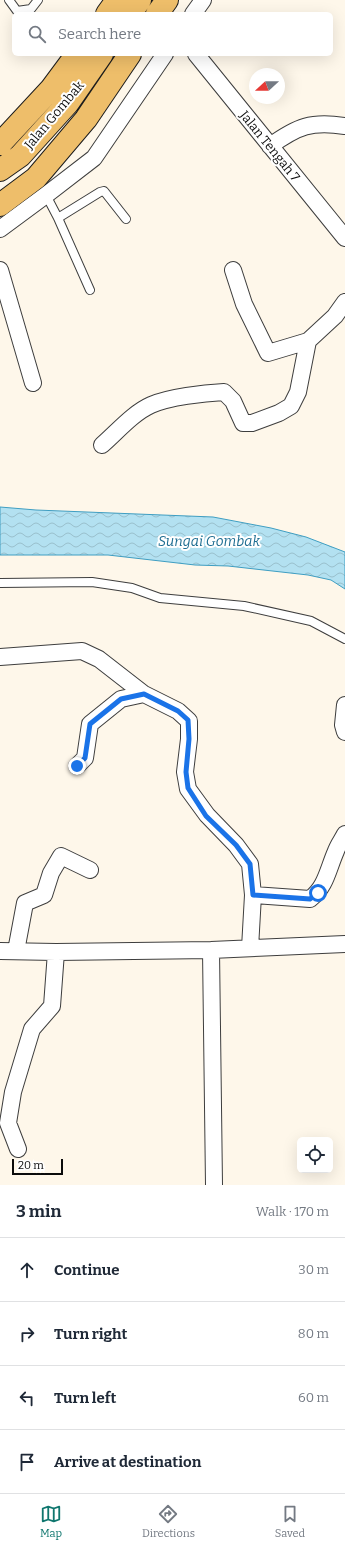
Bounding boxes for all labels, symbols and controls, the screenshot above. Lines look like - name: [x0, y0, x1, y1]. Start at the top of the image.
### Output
- search box: [12, 12, 333, 56]
- icon: search: [26, 23, 48, 45]
- text: Search here: [58, 25, 141, 43]
- north arrow: [249, 68, 285, 104]
- street label: Jalan Gombak: [21, 77, 87, 153]
- street label: Jalan Tengah 7: [236, 107, 303, 185]
- water label: Sungai Gombak: [158, 533, 260, 550]
- route end: [68, 757, 86, 775]
- route start: [309, 884, 327, 902]
- map controls: [297, 1137, 333, 1173]
- button: locate: [297, 1137, 333, 1173]
- scale bar: [12, 1157, 63, 1176]
- text: 20 m: [18, 1159, 44, 1172]
- text: 3 min: [16, 1201, 61, 1222]
- text: Walk · 170 m: [256, 1204, 329, 1219]
- icon: ahead: [16, 1259, 38, 1281]
- text: Continue: [54, 1261, 120, 1279]
- text: 30 m: [298, 1262, 329, 1277]
- icon: right: [16, 1323, 38, 1345]
- text: Turn right: [54, 1325, 127, 1343]
- text: 80 m: [298, 1326, 329, 1341]
- icon: left: [16, 1387, 38, 1409]
- text: Turn left: [54, 1389, 116, 1407]
- text: 60 m: [298, 1390, 329, 1405]
- icon: arrive: [16, 1451, 38, 1473]
- text: Arrive at destination: [54, 1453, 201, 1471]
- tab: Map: [40, 1503, 62, 1540]
- tab: Directions: [142, 1503, 195, 1540]
- tab: Saved: [275, 1503, 305, 1540]

